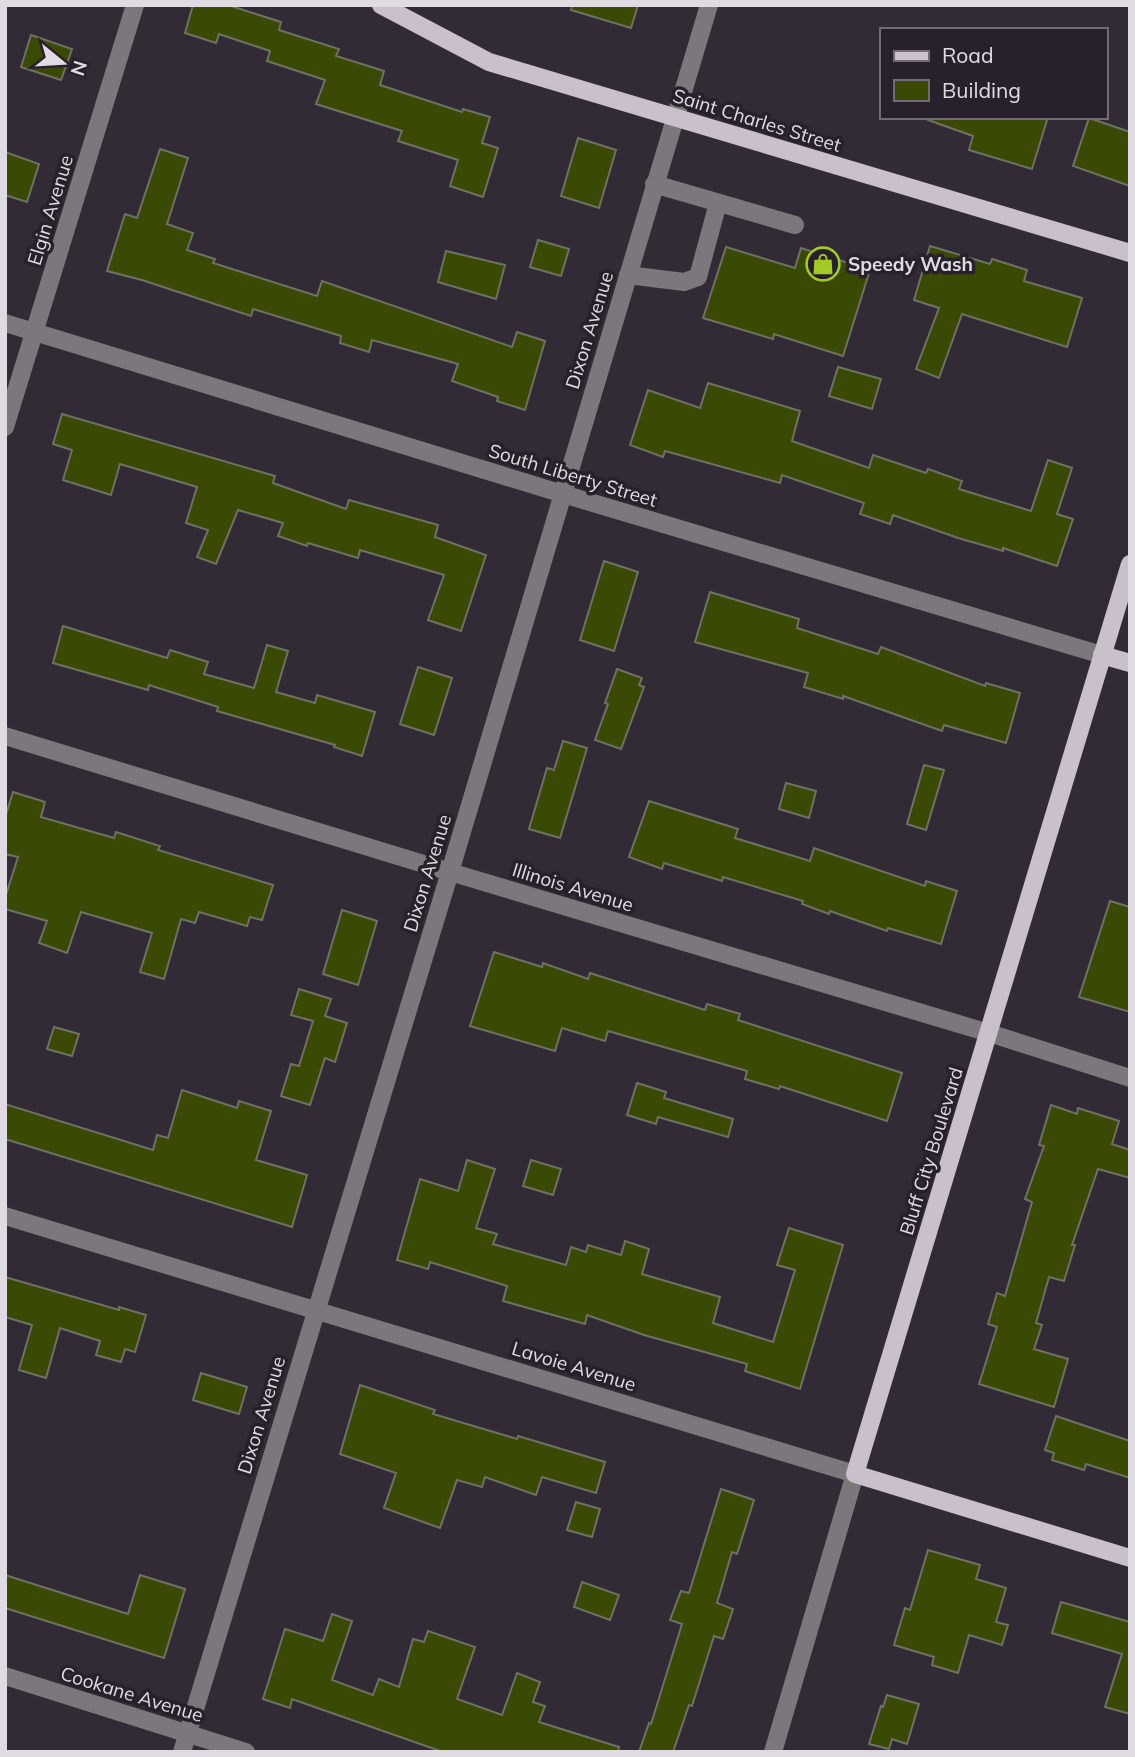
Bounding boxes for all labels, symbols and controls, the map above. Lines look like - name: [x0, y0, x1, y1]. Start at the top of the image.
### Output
- north arrow: [28, 28, 98, 98]
- legend: [880, 28, 1107, 119]
- text: Road: [942, 42, 993, 68]
- text: N: [66, 58, 93, 79]
- text: Building: [942, 77, 1021, 103]
- street label: Saint Charles Street: [670, 83, 844, 157]
- street label: Elgin Avenue: [22, 152, 78, 268]
- shop icon: Speedy Wash: [804, 245, 842, 283]
- place label: Speedy Wash: [848, 252, 973, 276]
- street label: Dixon Avenue: [560, 268, 618, 392]
- street label: South Liberty Street: [486, 438, 660, 512]
- street label: Dixon Avenue: [398, 811, 456, 935]
- street label: Illinois Avenue: [509, 857, 637, 917]
- street label: Bluff City Boulevard: [894, 1064, 968, 1238]
- street label: Lavoie Avenue: [509, 1336, 639, 1396]
- street label: Dixon Avenue: [232, 1353, 290, 1477]
- street label: Cookane Avenue: [58, 1661, 206, 1727]

